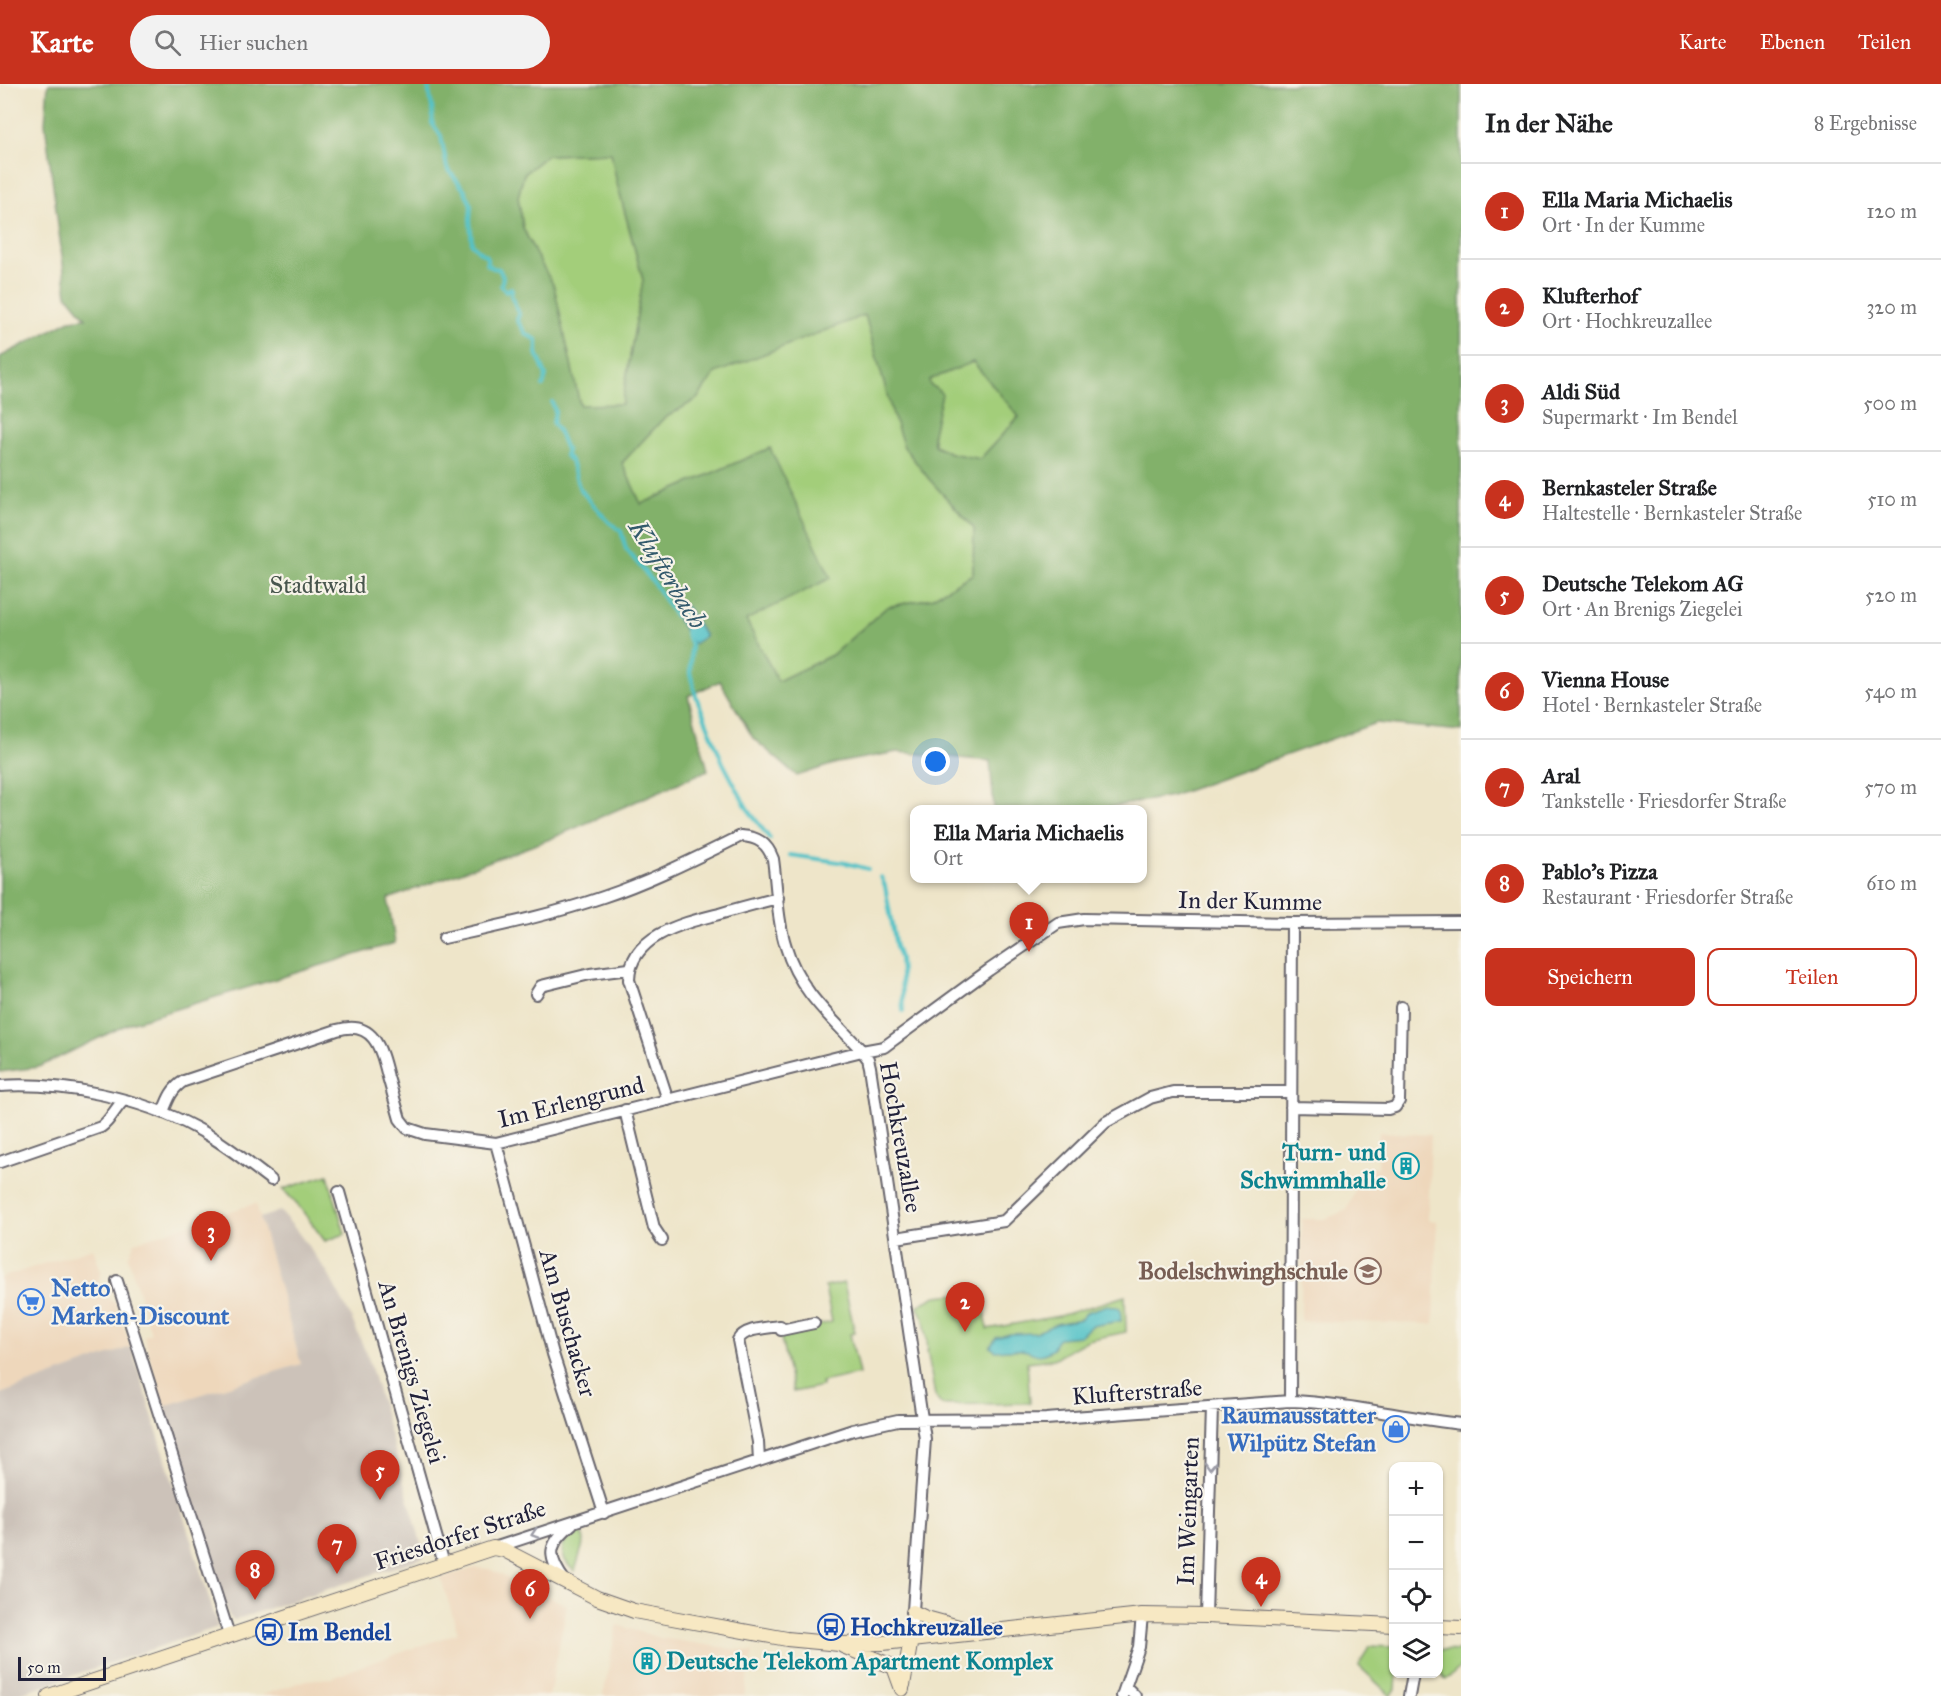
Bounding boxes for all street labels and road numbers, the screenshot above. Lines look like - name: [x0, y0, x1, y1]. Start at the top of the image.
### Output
- street label: In der Kumme: [1178, 885, 1322, 917]
- street label: Hochkreuzallee: [873, 1059, 929, 1215]
- street label: Im Erlengrund: [495, 1069, 647, 1135]
- street label: Am Buschacker: [532, 1245, 603, 1400]
- street label: An Brenigs Ziegelei: [371, 1276, 453, 1467]
- street label: Klufterstraße: [1071, 1372, 1203, 1412]
- street label: Im Weingarten: [1170, 1436, 1206, 1586]
- street label: Friesdorfer Straße: [370, 1493, 550, 1577]

